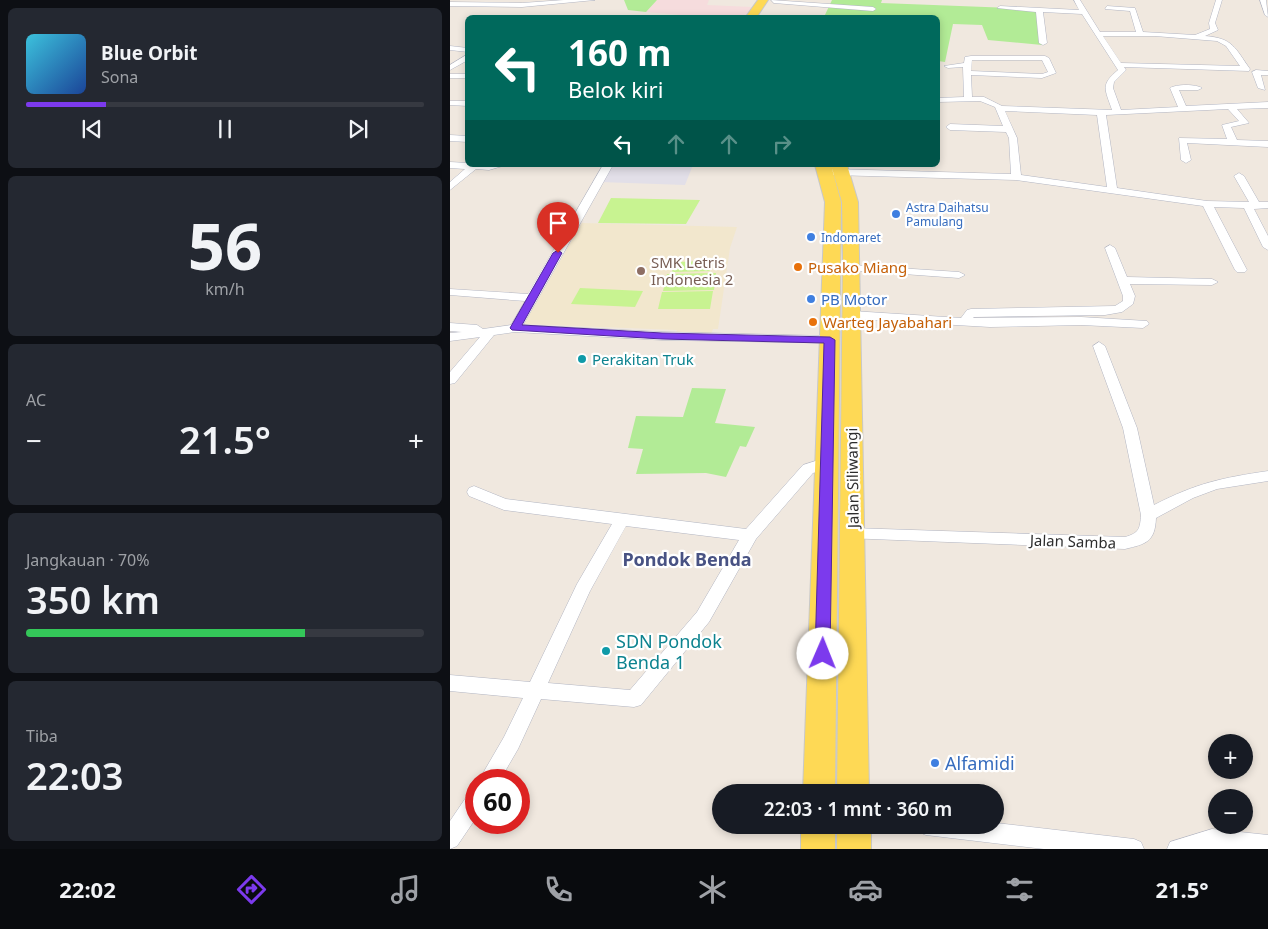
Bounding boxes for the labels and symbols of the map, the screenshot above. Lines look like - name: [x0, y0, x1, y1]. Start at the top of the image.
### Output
- place label: Astra Daihatsu Pamulang: [906, 199, 989, 230]
- pin: [537, 202, 579, 253]
- marker: Astra Daihatsu Pamulang: [890, 208, 902, 220]
- place label: Indomaret: [821, 229, 882, 246]
- marker: Indomaret: [805, 231, 817, 243]
- place label: SMK Letris Indonesia 2: [651, 252, 733, 289]
- place label: Pusako Miang: [808, 257, 907, 277]
- marker: Pusako Miang: [792, 261, 804, 273]
- marker: SMK Letris Indonesia 2: [635, 265, 647, 277]
- place label: PB Motor: [821, 289, 887, 309]
- marker: PB Motor: [805, 293, 817, 305]
- place label: Warteg Jayabahari: [823, 312, 952, 332]
- marker: Warteg Jayabahari: [807, 316, 819, 328]
- place label: Perakitan Truk: [592, 349, 694, 369]
- marker: Perakitan Truk: [576, 353, 588, 365]
- street label: Jalan Siliwangi: [841, 428, 863, 530]
- street label: Jalan Samba: [1028, 529, 1116, 552]
- district label: Pondok Benda: [622, 547, 752, 571]
- position arrow: [796, 627, 848, 679]
- place label: SDN Pondok Benda 1: [616, 629, 722, 674]
- marker: SDN Pondok Benda 1: [600, 645, 612, 657]
- place label: Alfamidi: [945, 751, 1015, 775]
- marker: Alfamidi: [929, 757, 941, 769]
- speed limit sign: 60: [465, 769, 530, 834]

